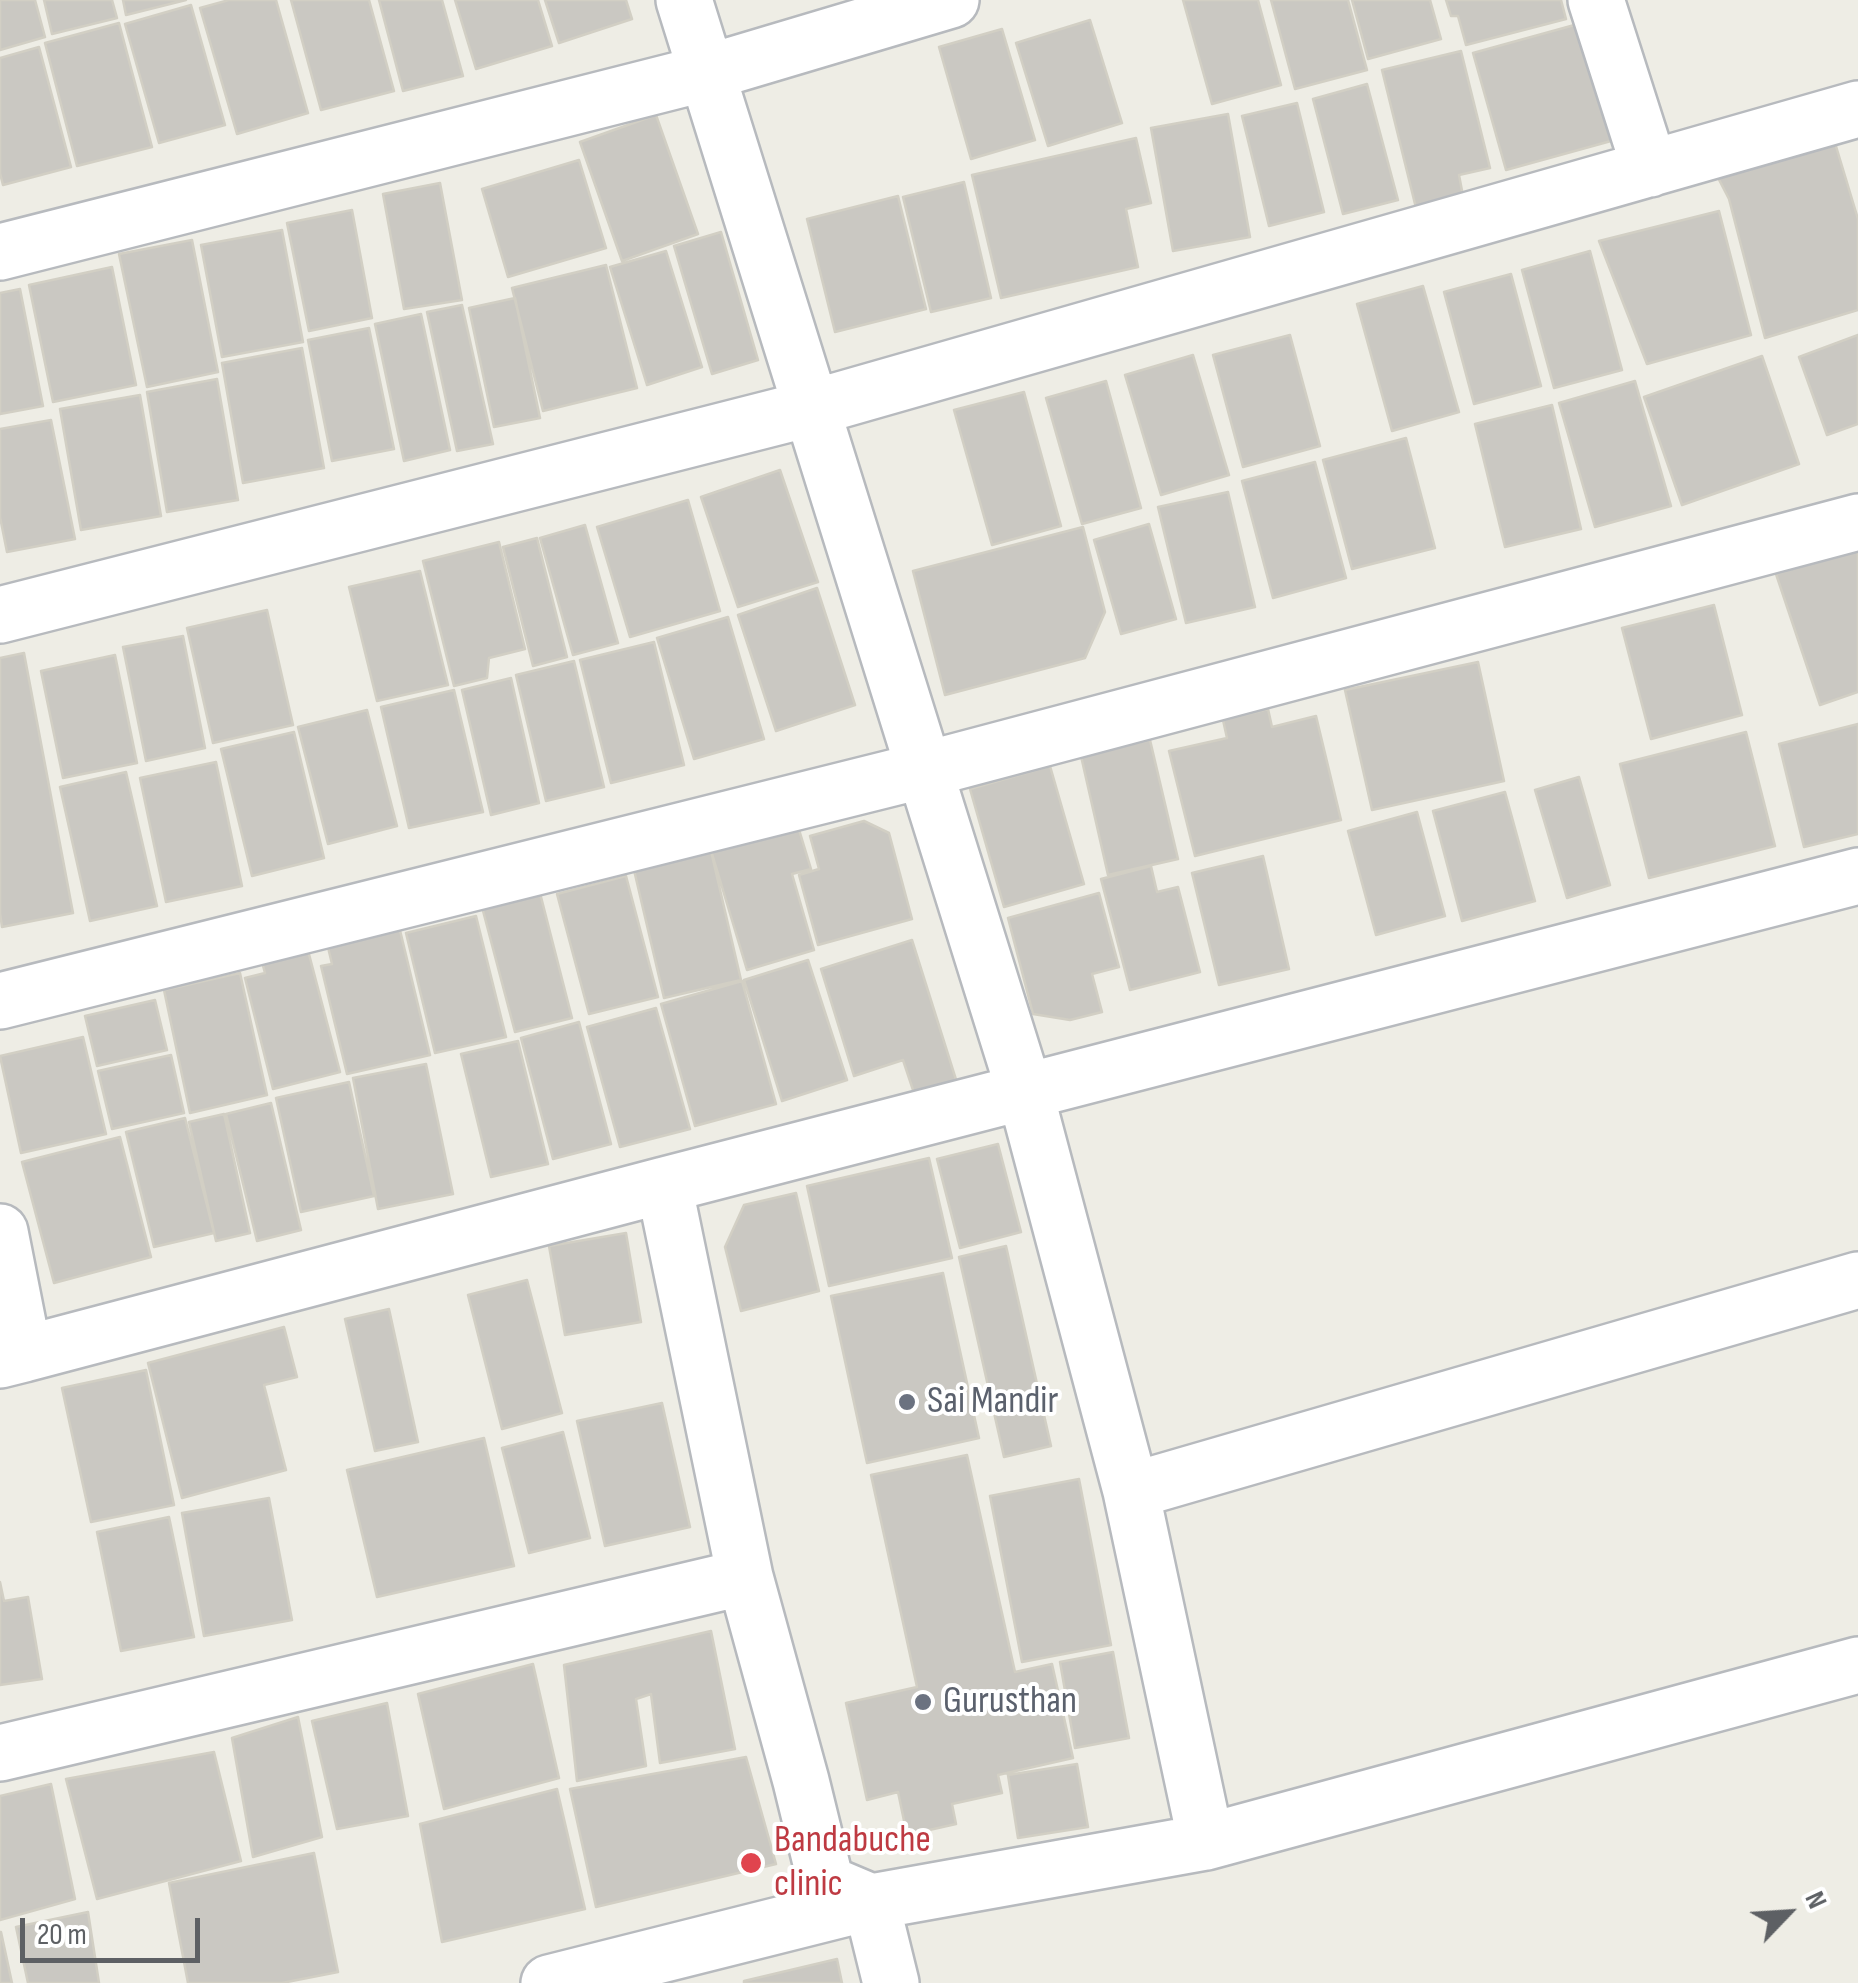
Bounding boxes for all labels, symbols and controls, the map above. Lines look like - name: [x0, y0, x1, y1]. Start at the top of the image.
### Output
- place label: Sai Mandir: [927, 1379, 1058, 1425]
- marker: Sai Mandir: [896, 1391, 918, 1413]
- place label: Gurusthan: [943, 1679, 1077, 1725]
- marker: Gurusthan: [912, 1691, 934, 1713]
- place label: Bandabuche clinic: [774, 1818, 931, 1908]
- marker: Bandabuche clinic: [738, 1850, 764, 1876]
- north arrow: [1738, 1863, 1838, 1963]
- text: N: [1798, 1886, 1834, 1914]
- scale bar: [25, 1898, 205, 1960]
- text: 20 m: [37, 1917, 87, 1953]

